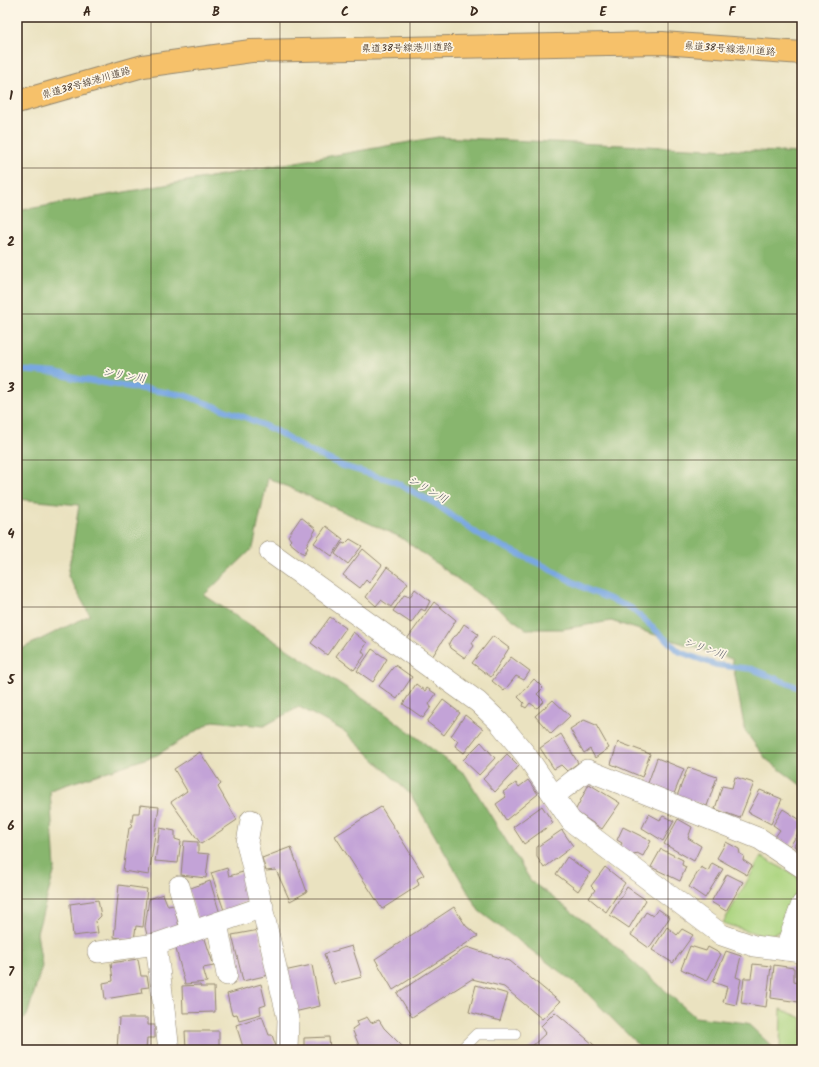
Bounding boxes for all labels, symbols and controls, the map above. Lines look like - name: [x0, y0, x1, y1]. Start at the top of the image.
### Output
- text: A: [83, 2, 91, 23]
- text: B: [212, 2, 220, 23]
- text: C: [341, 2, 349, 23]
- text: D: [470, 2, 479, 23]
- text: E: [599, 2, 607, 23]
- text: F: [728, 2, 736, 23]
- street label: 県道38号線港川道路: [684, 38, 776, 60]
- street label: 県道38号線港川道路: [361, 39, 453, 57]
- street label: 県道38号線港川道路: [40, 63, 133, 103]
- text: 1: [9, 86, 13, 107]
- text: 2: [7, 232, 15, 253]
- water label: シリン川: [101, 363, 147, 389]
- text: 3: [6, 378, 15, 399]
- water label: シリン川: [404, 471, 451, 509]
- text: 4: [7, 524, 15, 545]
- water label: シリン川: [681, 633, 728, 665]
- text: 5: [7, 670, 16, 691]
- text: 6: [7, 816, 15, 837]
- text: 7: [8, 962, 15, 983]

